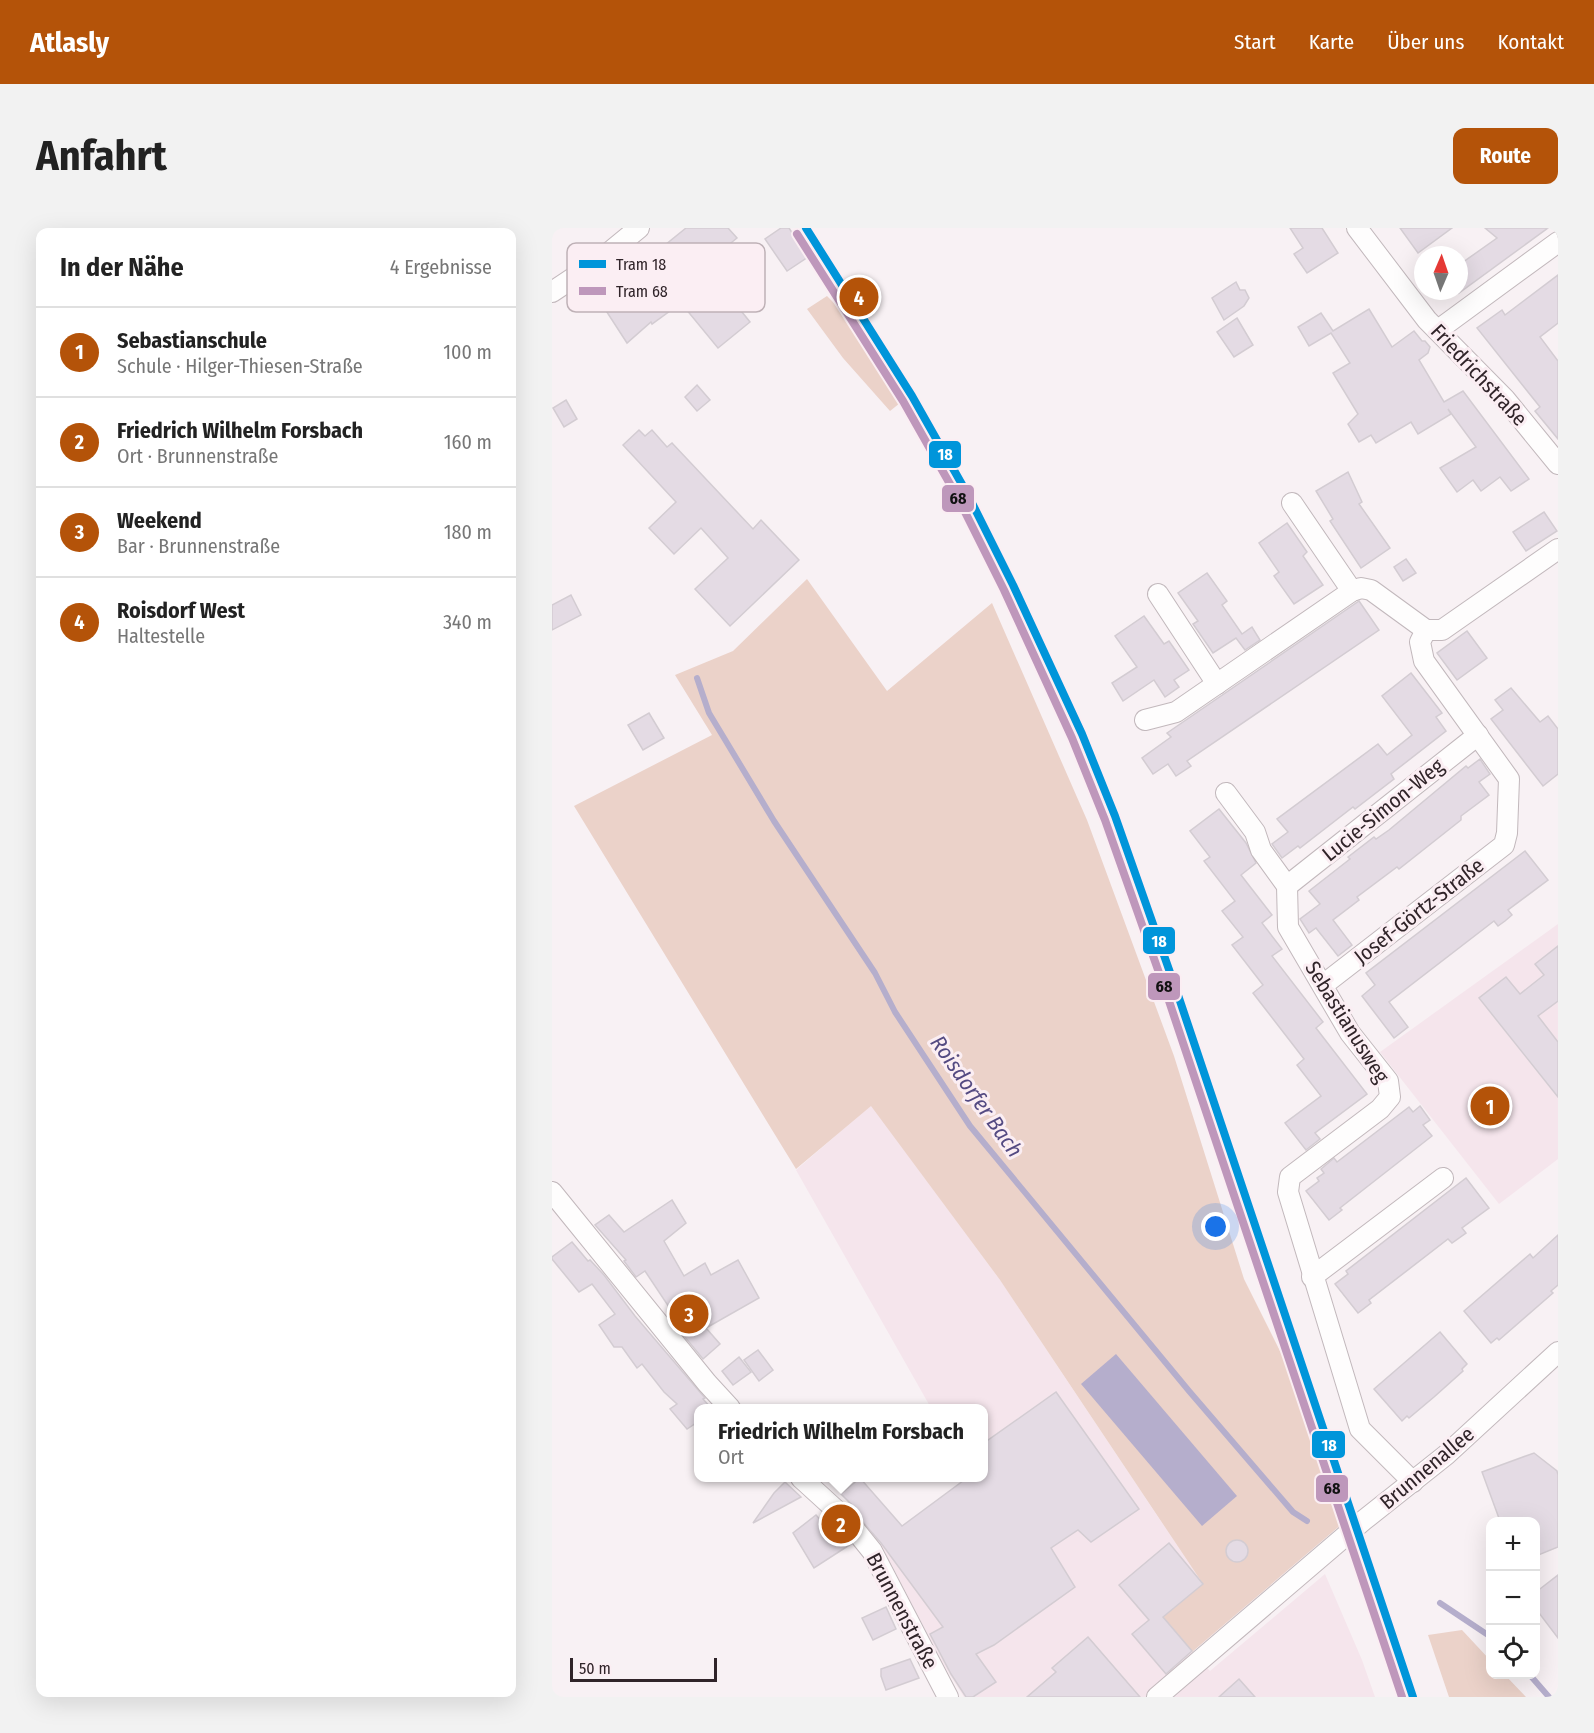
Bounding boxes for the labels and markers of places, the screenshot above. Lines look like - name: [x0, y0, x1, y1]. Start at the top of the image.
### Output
- pin: 4: [840, 274, 878, 320]
- pin: 1: [1470, 1084, 1510, 1128]
- pin: 3: [670, 1292, 708, 1336]
- pin: 2: [822, 1502, 860, 1546]

